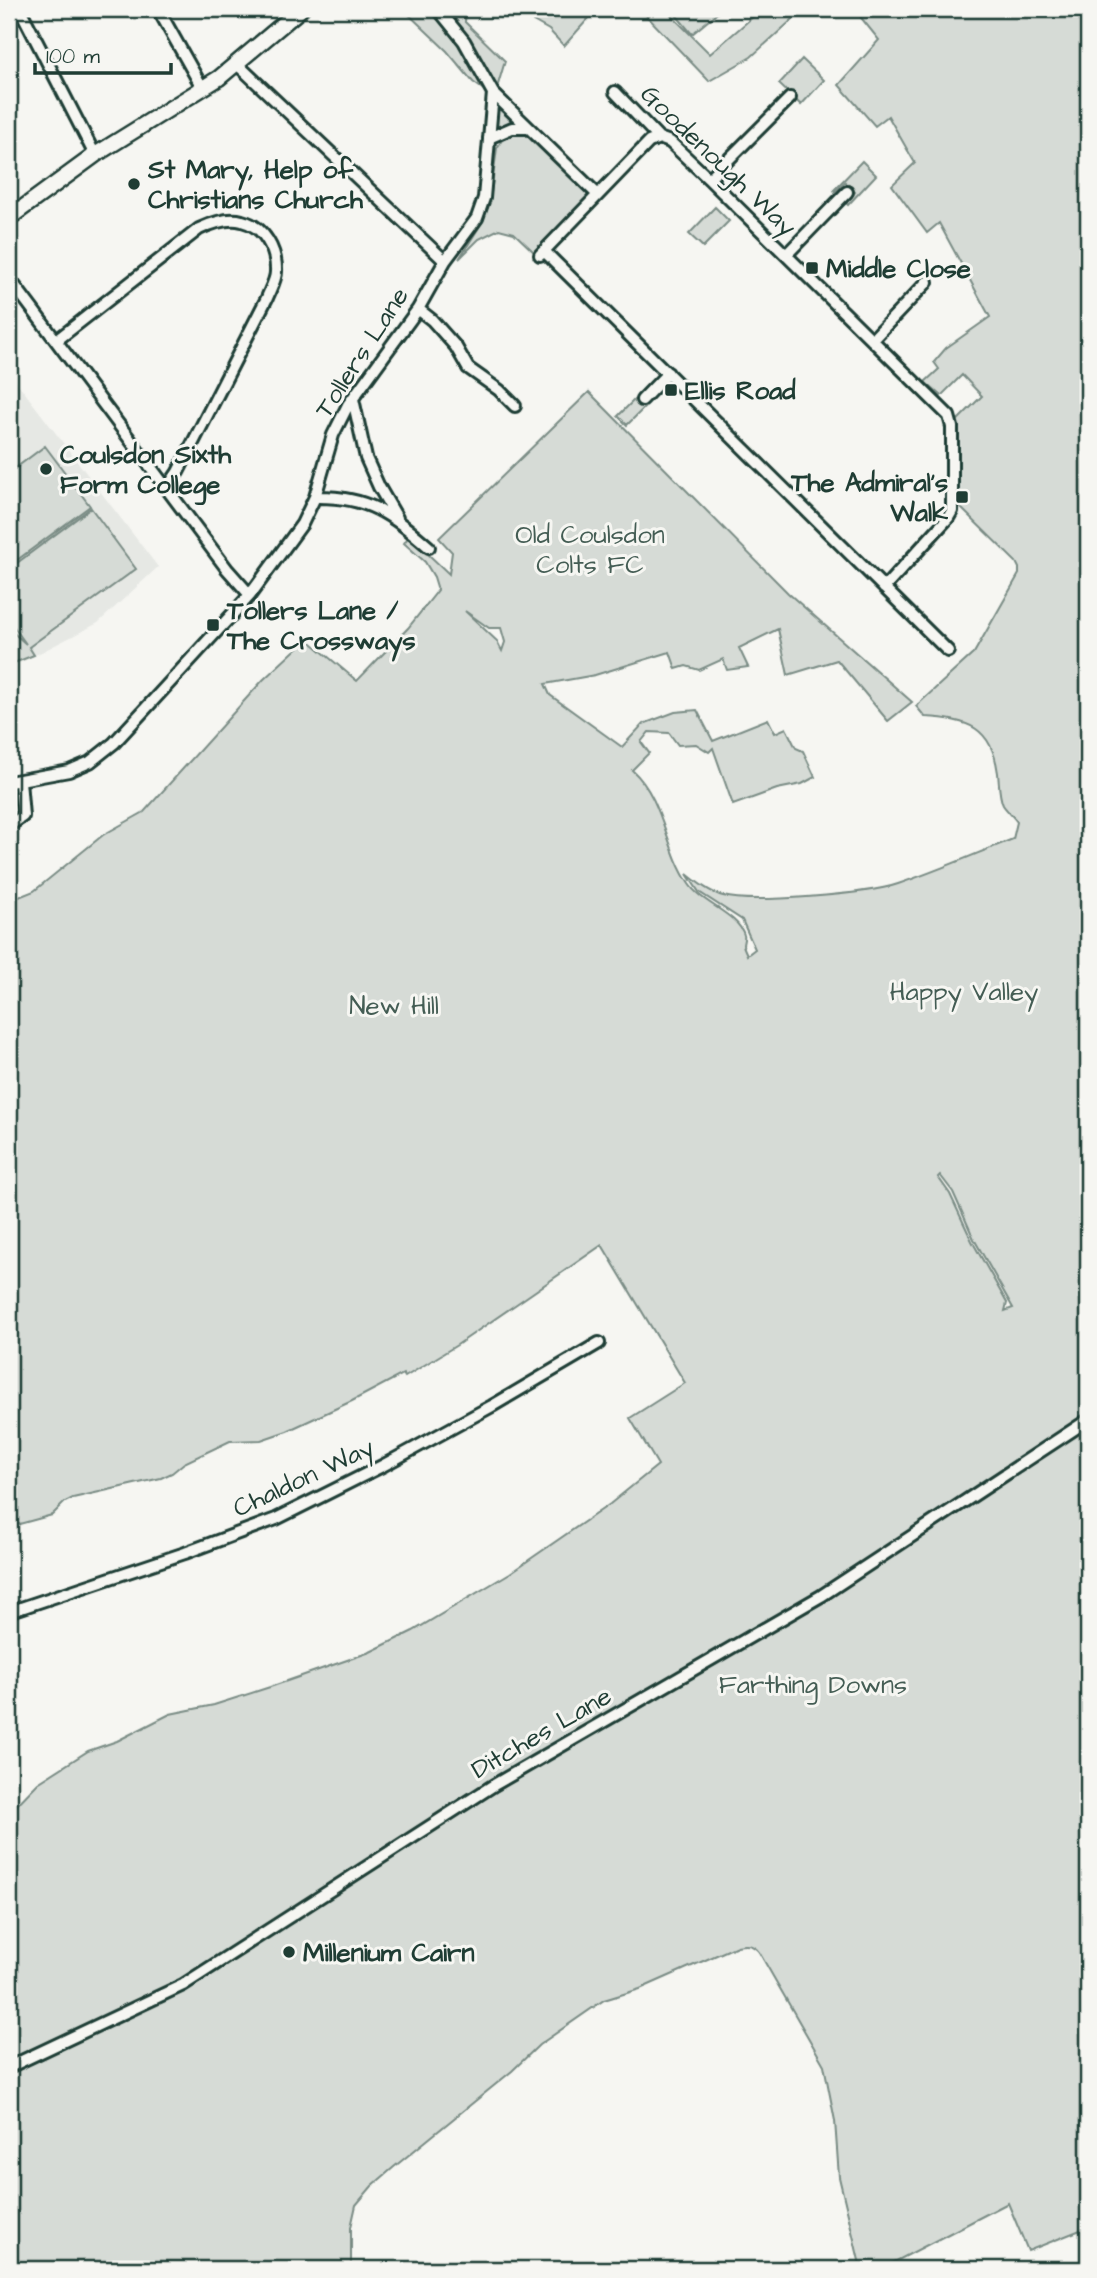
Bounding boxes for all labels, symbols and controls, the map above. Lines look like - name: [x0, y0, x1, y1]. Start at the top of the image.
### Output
- scale bar: [35, 32, 172, 76]
- text: 100 m: [46, 42, 101, 71]
- street label: Goodenough Way: [631, 77, 804, 246]
- place label: St Mary, Help of Christians Church: [147, 152, 364, 218]
- marker: St Mary, Help of Christians Church: [126, 176, 142, 192]
- place label: Middle Close: [826, 251, 971, 287]
- marker: Middle Close: [804, 260, 820, 276]
- street label: Tollers Lane: [306, 280, 418, 425]
- place label: Ellis Road: [685, 373, 796, 409]
- marker: Ellis Road: [663, 382, 679, 398]
- place label: Coulsdon Sixth Form College: [60, 437, 232, 506]
- marker: Coulsdon Sixth Form College: [38, 461, 54, 477]
- place label: The Admiral's Walk: [790, 465, 949, 531]
- marker: The Admiral's Walk: [954, 489, 970, 505]
- park label: Old Coulsdon Colts FC: [515, 517, 665, 583]
- place label: Tollers Lane / The Crossways: [226, 593, 416, 662]
- marker: Tollers Lane / The Crossways: [205, 617, 221, 633]
- park label: Happy Valley: [890, 974, 1038, 1012]
- park label: New Hill: [349, 988, 439, 1024]
- street label: Chaldon Way: [227, 1429, 381, 1528]
- park label: Farthing Downs: [719, 1667, 907, 1705]
- street label: Ditches Lane: [465, 1678, 618, 1788]
- place label: Millenium Cairn: [303, 1935, 474, 1971]
- marker: Millenium Cairn: [281, 1944, 297, 1960]

